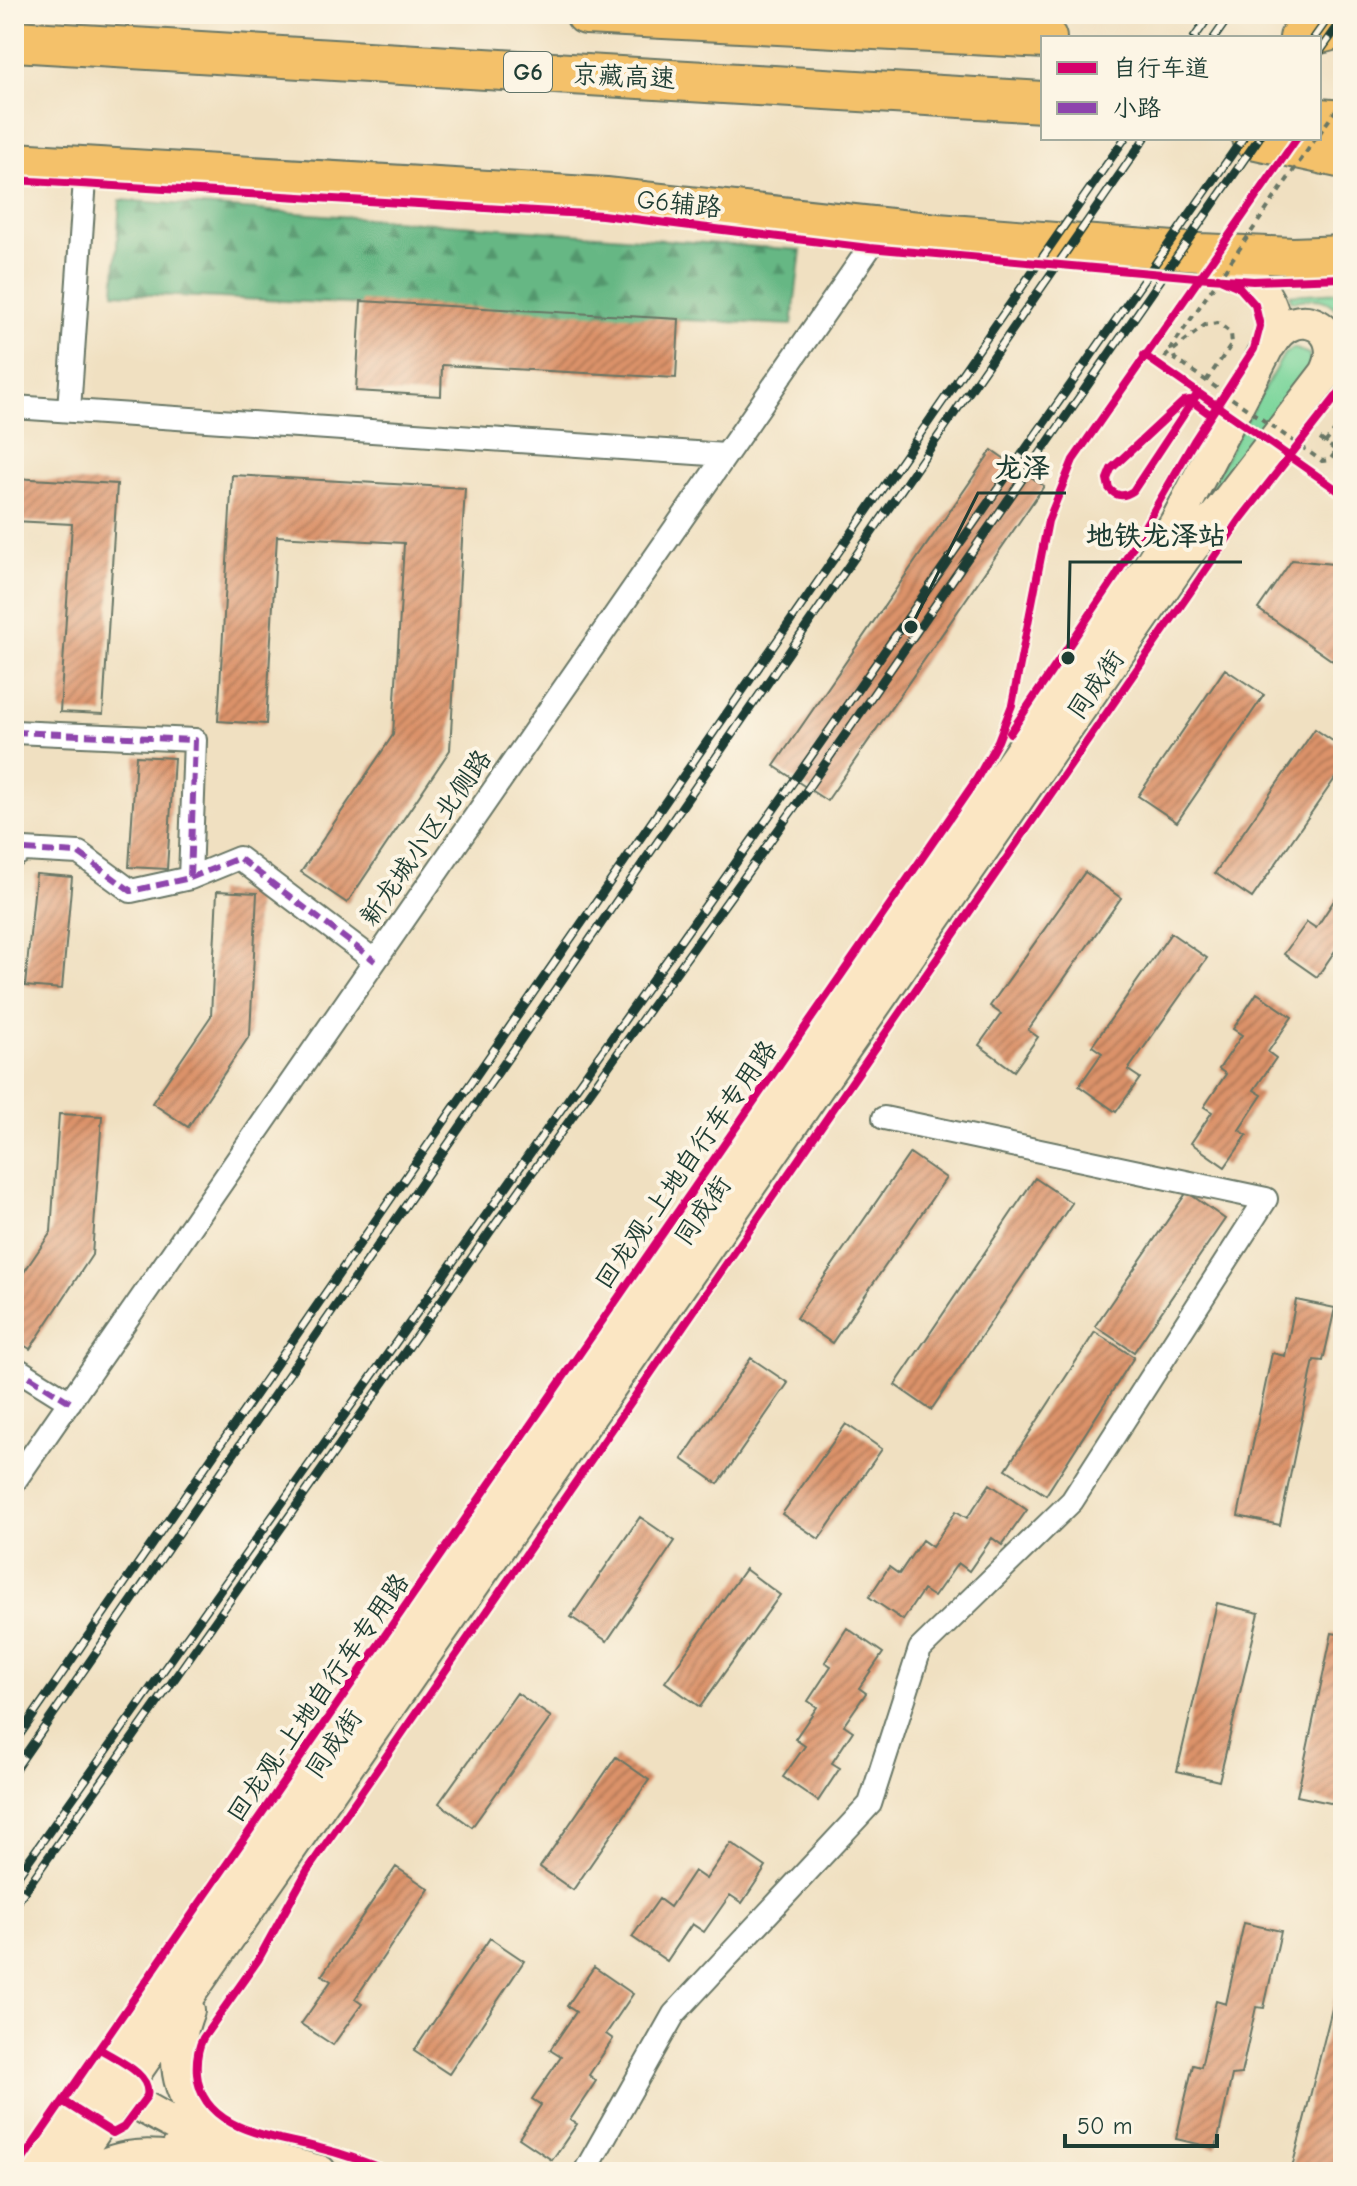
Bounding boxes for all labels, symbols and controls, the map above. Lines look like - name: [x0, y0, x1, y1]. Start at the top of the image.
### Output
- legend: [1041, 36, 1321, 140]
- road number: G6: [504, 52, 552, 92]
- text: 自行车道: [1113, 54, 1209, 82]
- street label: 京藏高速: [571, 59, 677, 95]
- text: 小路: [1113, 94, 1161, 122]
- street label: G6辅路: [635, 185, 723, 223]
- callout: 龙泽: [978, 441, 1066, 493]
- text: 龙泽: [994, 452, 1050, 484]
- callout: 地铁龙泽站: [1070, 510, 1242, 562]
- text: 地铁龙泽站: [1086, 520, 1226, 552]
- street label: 同成街: [1061, 644, 1131, 726]
- street label: 新龙城小区北侧路: [354, 744, 498, 932]
- street label: 回龙观-上地自行车专用路: [589, 1035, 783, 1295]
- street label: 同成街: [668, 1170, 738, 1252]
- street label: 回龙观-上地自行车专用路: [221, 1568, 415, 1828]
- street label: 同成街: [299, 1703, 369, 1785]
- scale bar: [1065, 2098, 1217, 2148]
- text: 50 m: [1077, 2112, 1133, 2140]

